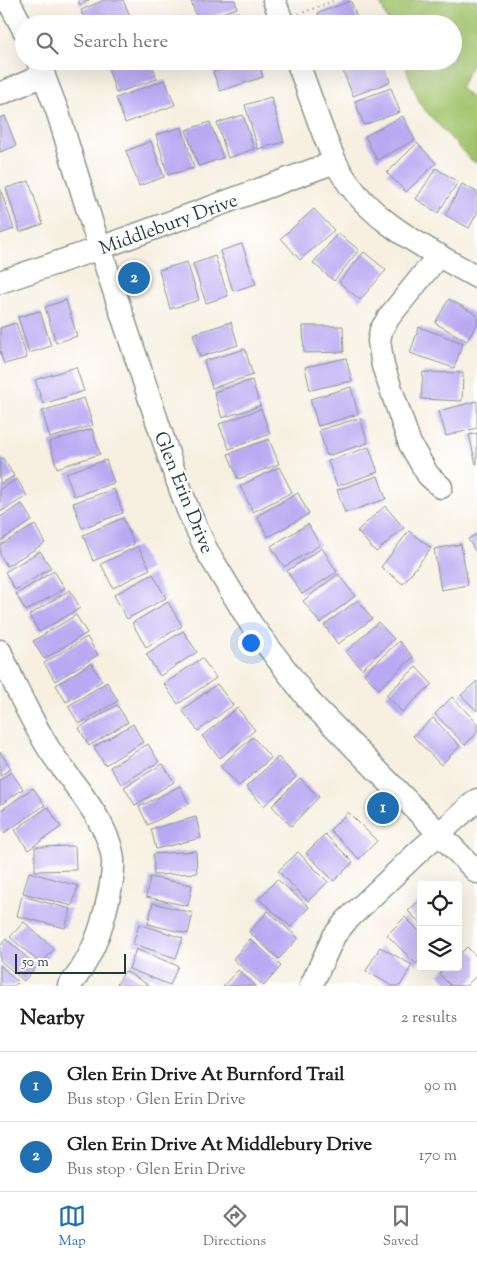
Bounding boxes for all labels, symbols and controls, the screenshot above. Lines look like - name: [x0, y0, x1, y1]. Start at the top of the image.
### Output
- search box: [15, 15, 462, 70]
- icon: search: [33, 29, 61, 57]
- text: Search here: [73, 29, 168, 56]
- street label: Middlebury Drive: [96, 188, 242, 263]
- pin: 2: [118, 259, 150, 297]
- street label: Glen Erin Drive: [146, 428, 220, 558]
- your location: [238, 630, 264, 656]
- pin: 1: [367, 789, 399, 827]
- map controls: [417, 881, 462, 971]
- button: locate: [417, 881, 462, 926]
- button: layers: [417, 926, 462, 971]
- scale bar: [15, 951, 126, 974]
- text: 50 m: [22, 953, 49, 973]
- text: Nearby: [20, 1004, 85, 1034]
- text: 2 results: [401, 1007, 457, 1030]
- text: Glen Erin Drive At Burnford Trail: [67, 1062, 345, 1089]
- text: 1: [33, 1075, 39, 1098]
- text: 90 m: [424, 1075, 457, 1098]
- text: Bus stop · Glen Erin Drive: [67, 1089, 245, 1112]
- text: Glen Erin Drive At Middlebury Drive: [67, 1132, 372, 1159]
- text: 2: [32, 1145, 40, 1168]
- text: 170 m: [419, 1145, 457, 1168]
- text: Bus stop · Glen Erin Drive: [67, 1159, 245, 1182]
- tab: Map: [58, 1202, 86, 1252]
- tab: Directions: [203, 1202, 266, 1252]
- tab: Saved: [383, 1202, 419, 1252]

